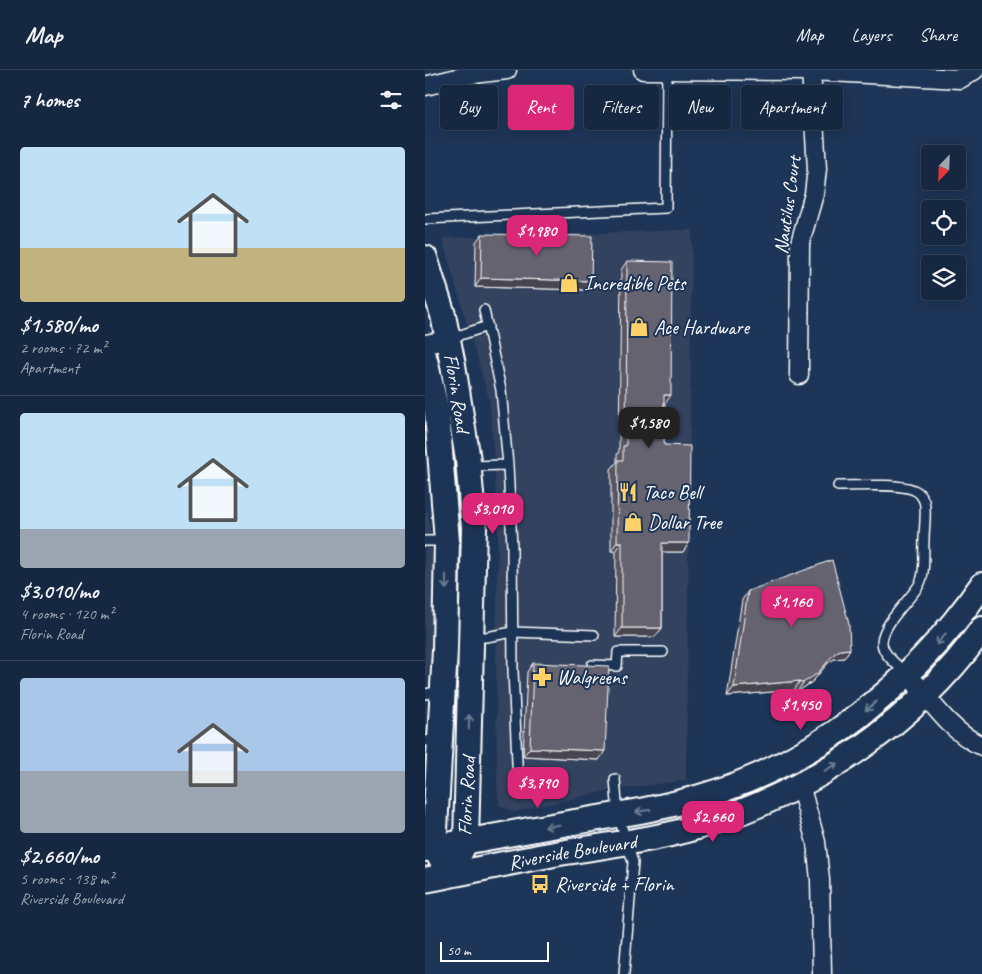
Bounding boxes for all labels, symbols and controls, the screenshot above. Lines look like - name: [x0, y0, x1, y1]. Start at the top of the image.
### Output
- text: Map: [25, 20, 62, 50]
- text: Map: [796, 24, 824, 46]
- text: Layers: [852, 24, 891, 46]
- text: Share: [919, 24, 957, 46]
- chip: Buy: [440, 85, 498, 130]
- chip: Rent: [508, 85, 574, 130]
- chip: Filters: [584, 85, 659, 130]
- chip: New: [669, 85, 731, 130]
- chip: Apartment: [741, 85, 843, 130]
- icon: filters: [377, 86, 405, 114]
- text: 7 homes: [20, 87, 79, 113]
- north arrow: [921, 145, 966, 190]
- map controls: [921, 145, 966, 300]
- street label: Nautilus Court: [768, 152, 807, 256]
- icon: home: [168, 180, 258, 270]
- button: locate: [921, 200, 966, 245]
- pin: $1,980: [496, 214, 578, 257]
- text: $1,980: [518, 221, 556, 241]
- button: layers: [921, 255, 966, 300]
- place label: Incredible Pets: [584, 271, 688, 296]
- shop icon: Incredible Pets: [558, 272, 580, 294]
- text: $1,580/mo: [20, 312, 98, 338]
- place label: Ace Hardware: [654, 315, 751, 340]
- shop icon: Ace Hardware: [628, 316, 650, 338]
- text: 2 rooms · 72 m²: [20, 338, 106, 358]
- street label: Florin Road: [438, 352, 476, 437]
- text: Apartment: [20, 358, 79, 378]
- pin: $1,580: [608, 406, 690, 449]
- text: $1,580: [630, 413, 668, 433]
- icon: home: [168, 445, 258, 535]
- place label: Taco Bell: [643, 480, 705, 505]
- restaurant icon: Taco Bell: [617, 481, 639, 503]
- pin: $3,010: [452, 492, 534, 535]
- text: $3,010: [473, 499, 513, 519]
- place label: Dollar Tree: [648, 510, 723, 535]
- shop icon: Dollar Tree: [622, 511, 644, 533]
- one-way arrow: [441, 574, 451, 590]
- text: $3,010/mo: [20, 578, 98, 604]
- pin: $1,160: [751, 586, 833, 628]
- text: $1,160: [772, 592, 812, 612]
- text: 4 rooms · 120 m²: [20, 604, 114, 624]
- text: Florin Road: [20, 624, 83, 644]
- one-way arrow: [935, 633, 946, 646]
- place label: Walgreens: [557, 665, 629, 690]
- pharmacy icon: Walgreens: [531, 666, 553, 688]
- pin: $1,450: [760, 688, 842, 731]
- text: $1,450: [782, 695, 820, 715]
- one-way arrow: [865, 701, 878, 712]
- icon: home: [168, 710, 258, 800]
- one-way arrow: [464, 714, 474, 730]
- street label: Florin Road: [452, 753, 481, 836]
- one-way arrow: [824, 762, 838, 772]
- pin: $3,790: [497, 766, 579, 809]
- text: $3,790: [519, 773, 557, 793]
- pin: $2,660: [672, 800, 754, 843]
- one-way arrow: [635, 806, 651, 816]
- text: $2,660: [693, 807, 733, 827]
- one-way arrow: [545, 822, 561, 832]
- street label: Riverside Boulevard: [506, 829, 641, 876]
- text: $2,660/mo: [20, 843, 99, 869]
- text: 5 rooms · 138 m²: [20, 869, 114, 889]
- place label: Riverside + Florin: [555, 872, 674, 897]
- bus stop icon: Riverside + Florin: [529, 873, 551, 895]
- text: Riverside Boulevard: [20, 889, 123, 909]
- scale bar: [440, 939, 549, 962]
- text: 50 m: [447, 942, 471, 959]

